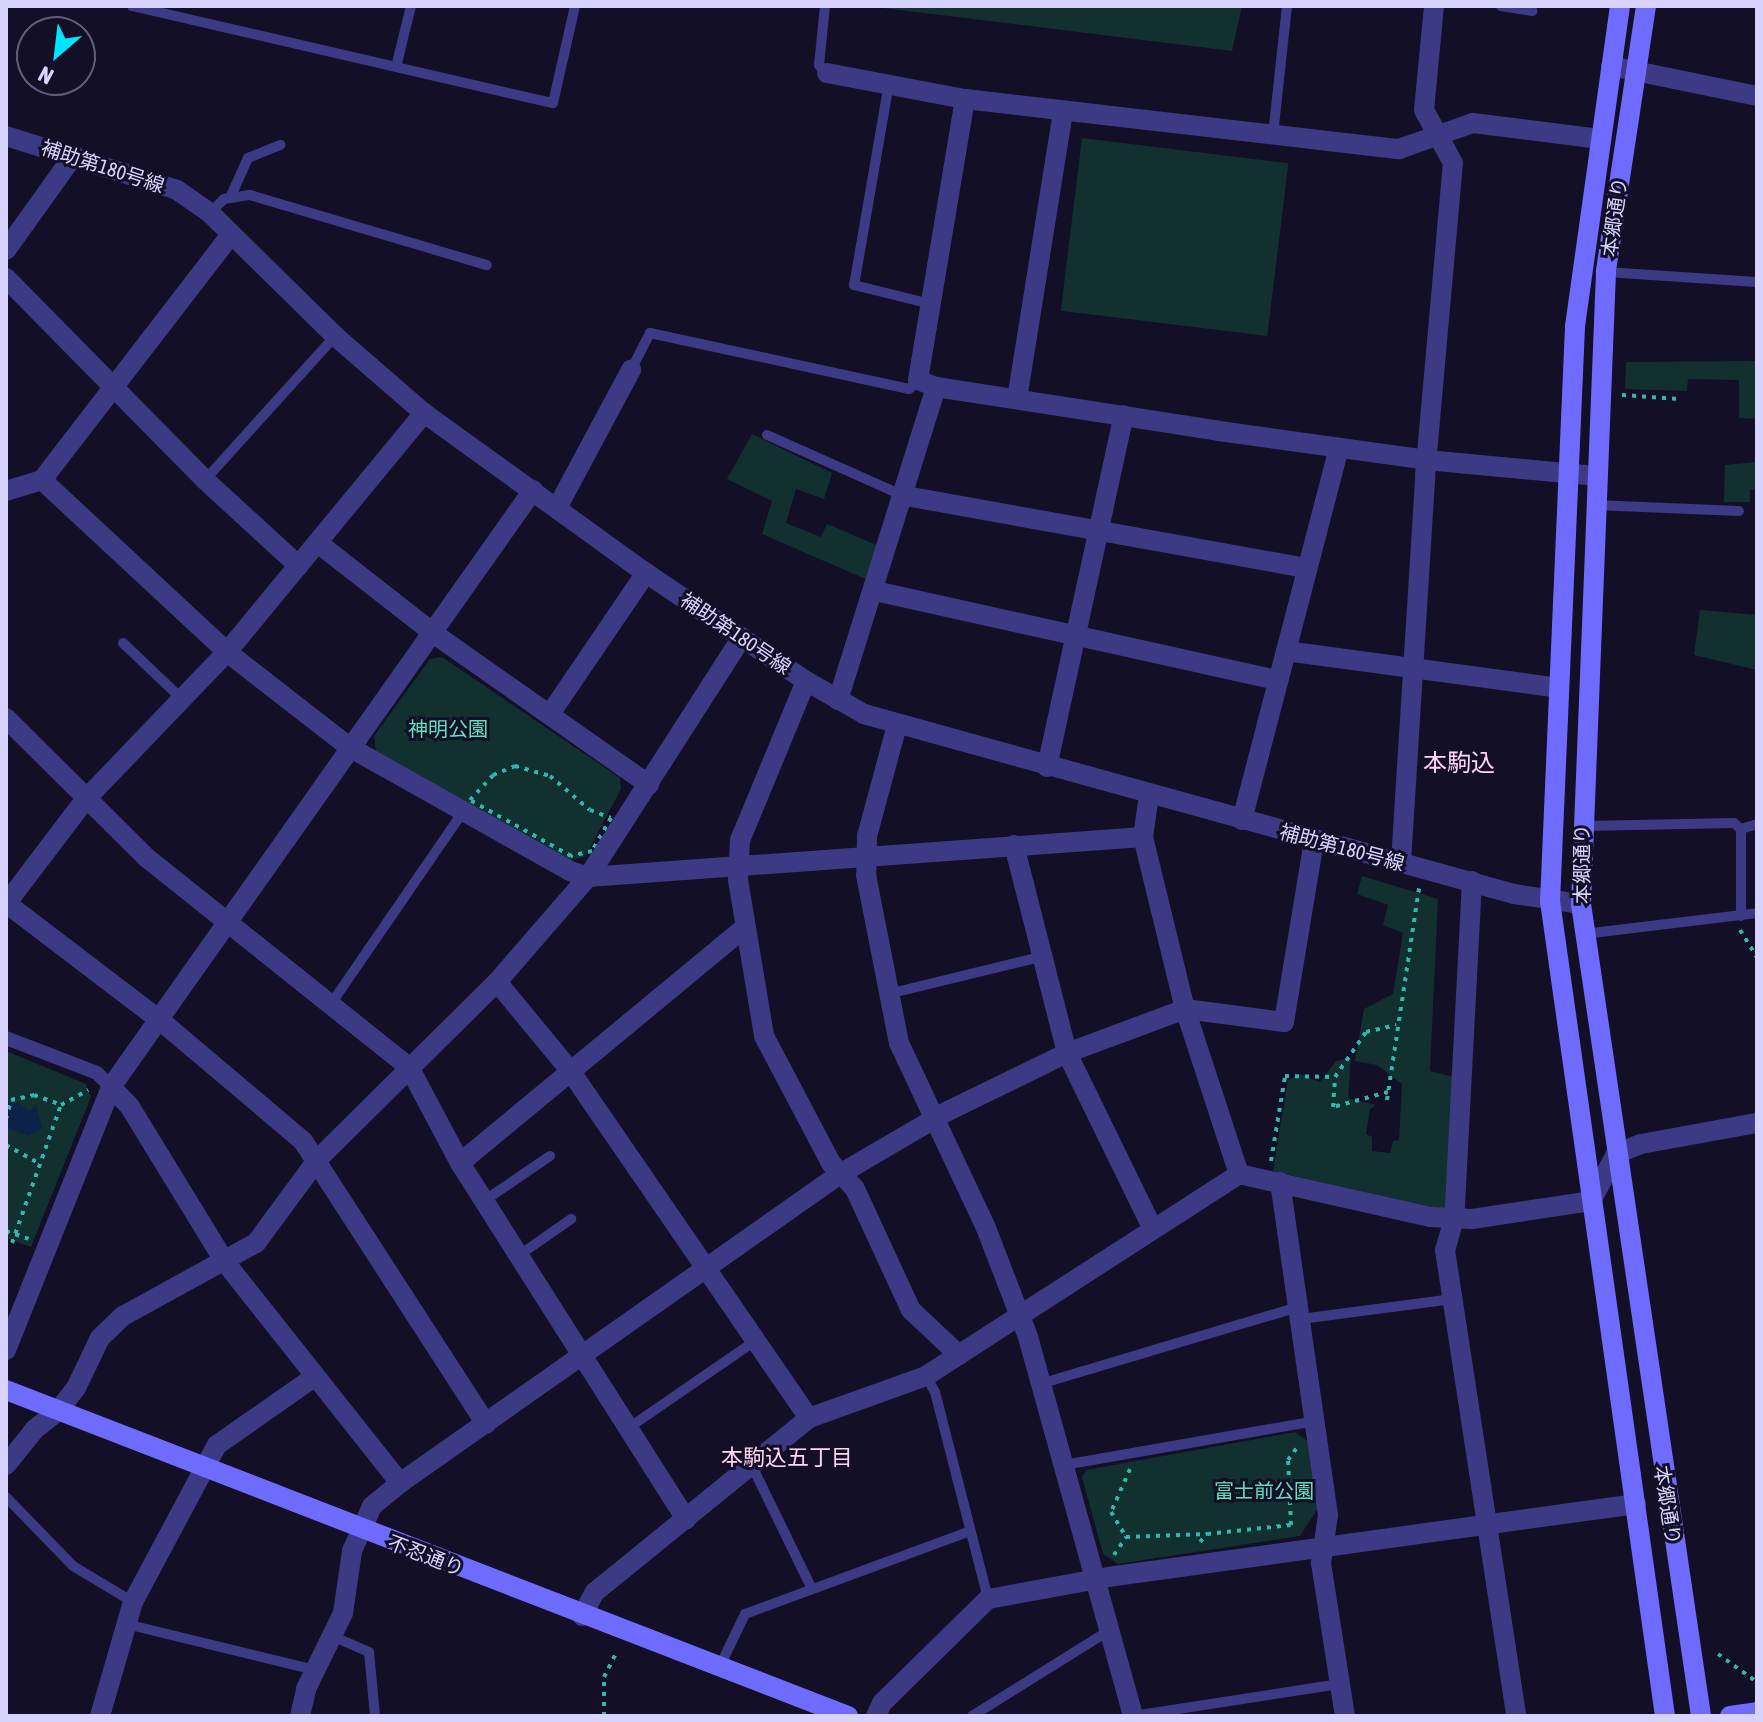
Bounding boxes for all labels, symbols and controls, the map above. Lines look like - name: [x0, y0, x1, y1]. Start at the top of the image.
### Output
- north arrow: [16, 16, 96, 96]
- text: N: [34, 61, 58, 90]
- street label: 補助第180号線: [38, 135, 168, 197]
- street label: 本郷通り: [1597, 176, 1631, 258]
- street label: 補助第180号線: [676, 587, 796, 679]
- park label: 神明公園: [408, 716, 488, 740]
- district label: 本駒込: [1423, 749, 1495, 777]
- street label: 補助第180号線: [1277, 819, 1407, 875]
- street label: 本郷通り: [1569, 824, 1593, 904]
- district label: 本駒込五丁目: [721, 1445, 853, 1471]
- street label: 本郷通り: [1650, 1464, 1686, 1546]
- park label: 富士前公園: [1214, 1478, 1314, 1502]
- street label: 不忍通り: [384, 1529, 468, 1581]

